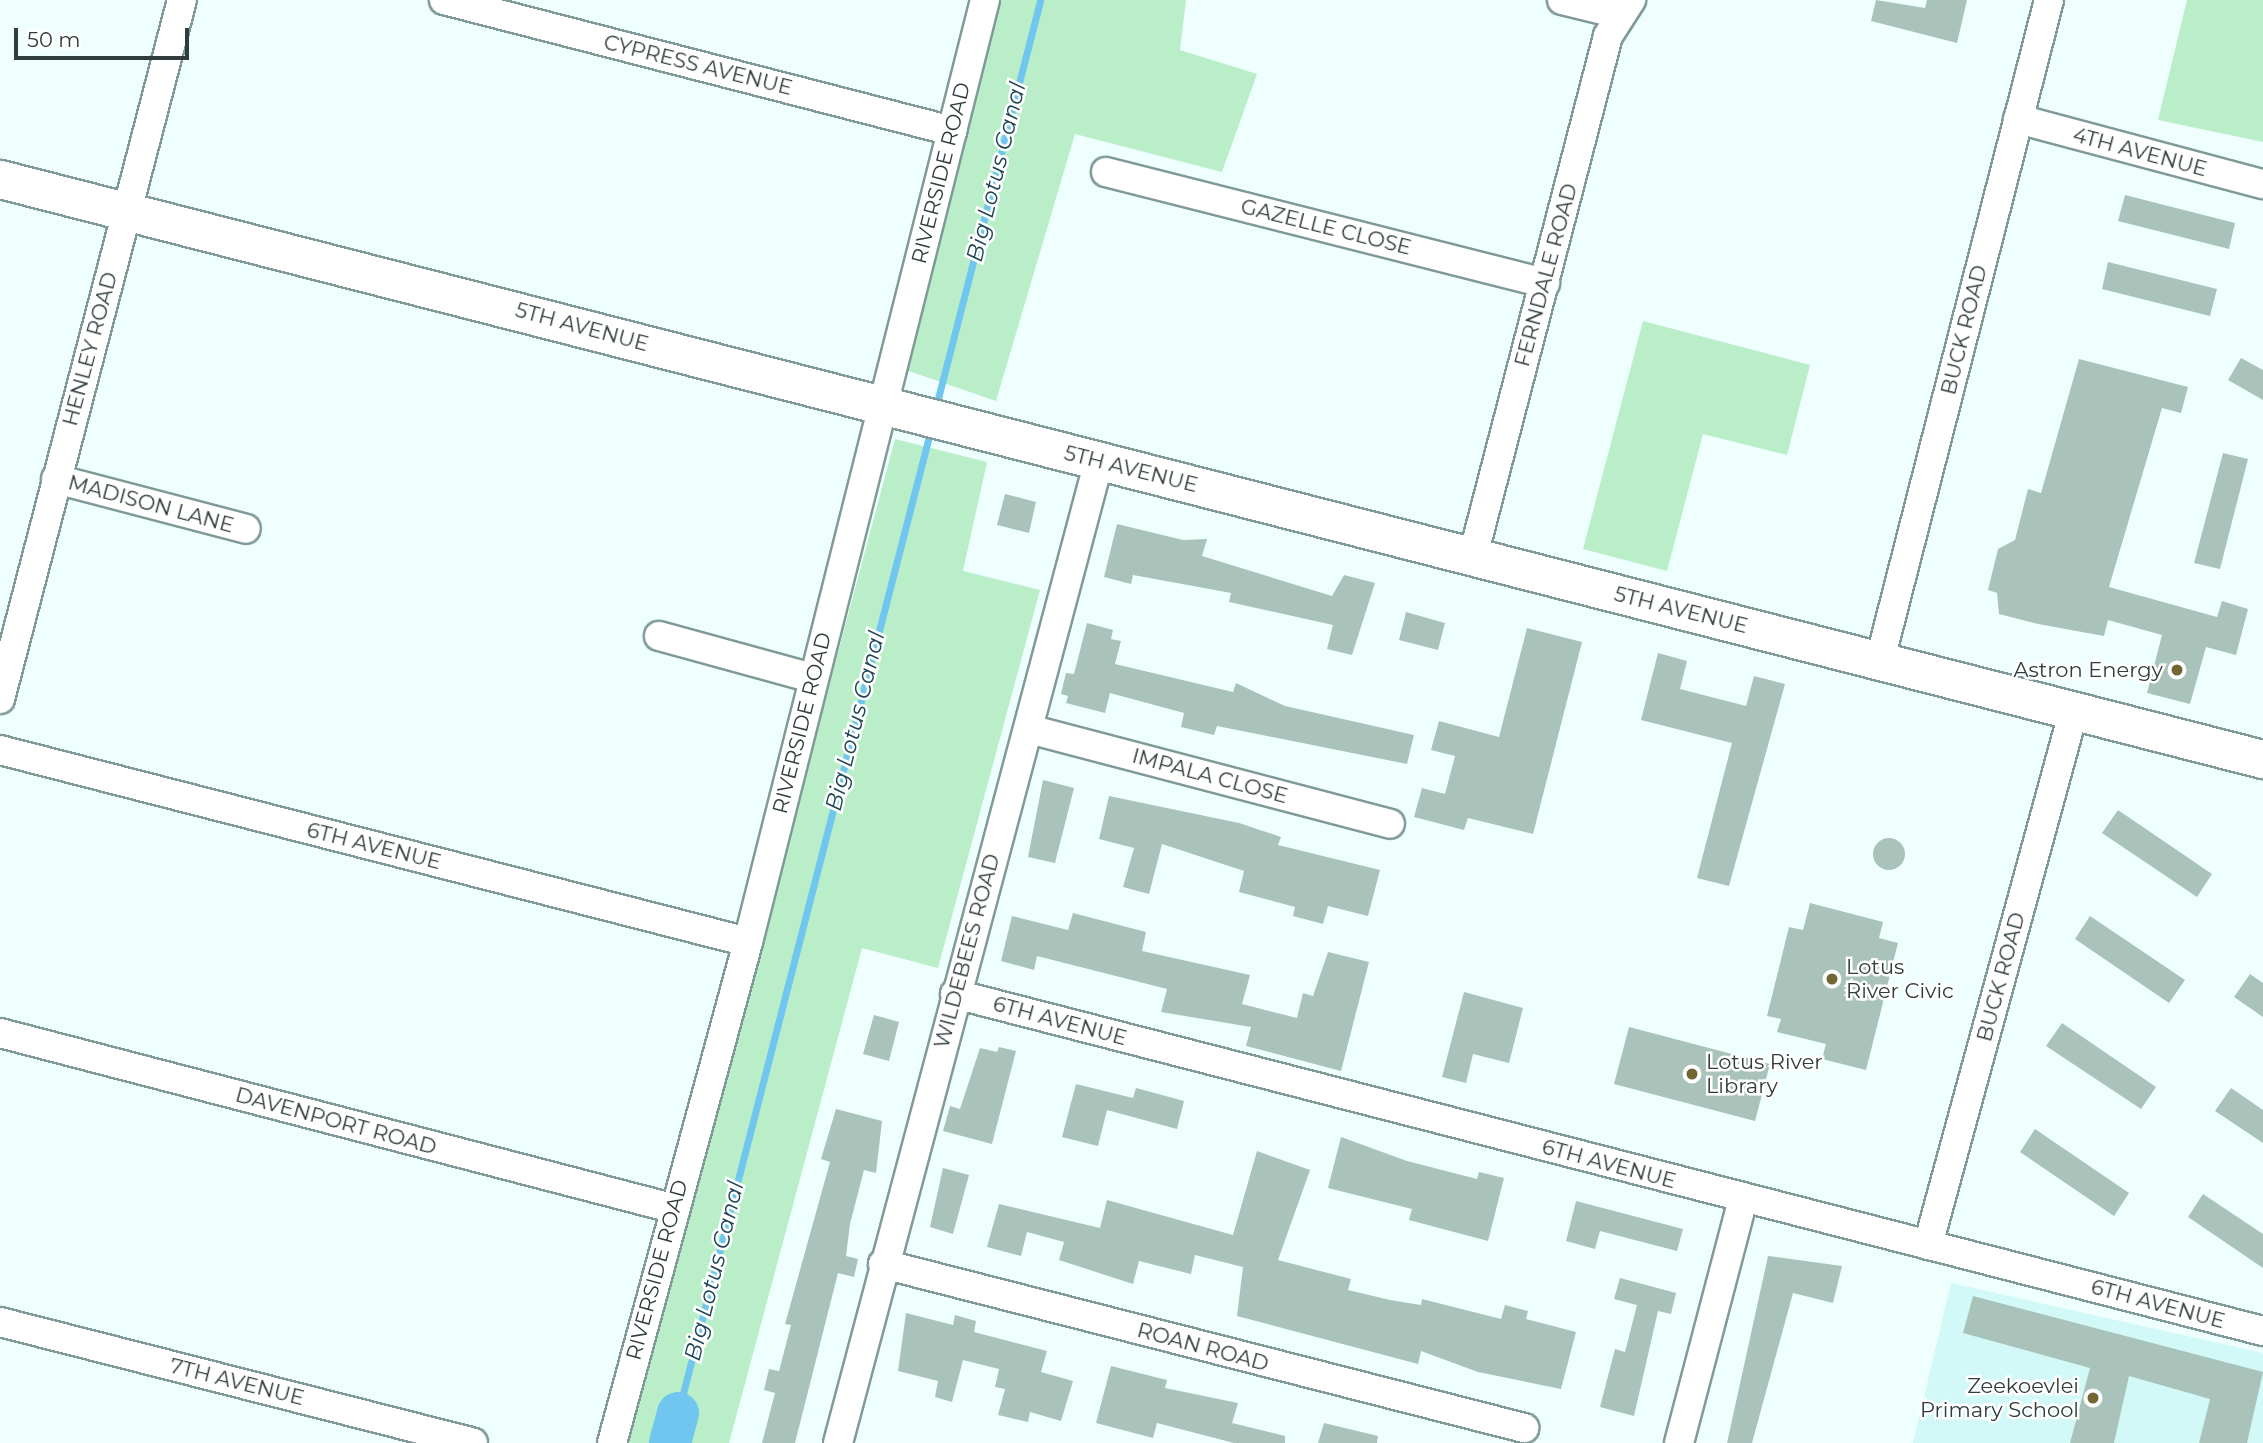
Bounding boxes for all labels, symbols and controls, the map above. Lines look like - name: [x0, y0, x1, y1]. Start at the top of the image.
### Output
- scale bar: [18, 14, 192, 58]
- text: 50 m: [27, 27, 81, 52]
- street label: CYPRESS AVENUE: [601, 29, 795, 101]
- water label: Big Lotus Canal: [960, 79, 1032, 265]
- street label: RIVERSIDE ROAD: [906, 80, 976, 266]
- street label: 4TH AVENUE: [2070, 122, 2210, 182]
- street label: FERNDALE ROAD: [1509, 181, 1583, 369]
- street label: GAZELLE CLOSE: [1238, 194, 1414, 260]
- street label: BUCK ROAD: [1936, 263, 1992, 397]
- street label: HENLEY ROAD: [57, 269, 123, 429]
- street label: 5TH AVENUE: [513, 297, 651, 357]
- street label: 5TH AVENUE: [1062, 440, 1200, 498]
- street label: MADISON LANE: [65, 470, 237, 538]
- street label: 5TH AVENUE: [1612, 581, 1750, 639]
- water label: Big Lotus Canal: [819, 628, 891, 814]
- street label: RIVERSIDE ROAD: [767, 630, 837, 816]
- place label: Astron Energy: [2013, 657, 2163, 683]
- marker: Astron Energy: [2169, 662, 2185, 678]
- street label: IMPALA CLOSE: [1129, 743, 1291, 809]
- street label: 6TH AVENUE: [304, 817, 444, 875]
- street label: WILDEBEES ROAD: [929, 851, 1005, 1051]
- street label: BUCK ROAD: [1972, 910, 2030, 1044]
- place label: Lotus River Civic: [1846, 954, 1954, 1004]
- marker: Lotus River Civic: [1824, 971, 1840, 987]
- street label: 6TH AVENUE: [990, 991, 1130, 1051]
- place label: Lotus River Library: [1706, 1049, 1823, 1099]
- marker: Lotus River Library: [1684, 1066, 1700, 1082]
- street label: DAVENPORT ROAD: [233, 1082, 439, 1160]
- street label: 6TH AVENUE: [1539, 1134, 1679, 1194]
- street label: RIVERSIDE ROAD: [621, 1177, 693, 1363]
- water label: Big Lotus Canal: [678, 1178, 750, 1364]
- street label: 6TH AVENUE: [2088, 1274, 2228, 1334]
- street label: ROAN ROAD: [1134, 1317, 1272, 1377]
- street label: 7TH AVENUE: [167, 1353, 307, 1411]
- place label: Zeekoevlei Primary School: [1920, 1373, 2079, 1423]
- marker: Zeekoevlei Primary School: [2085, 1390, 2101, 1406]

